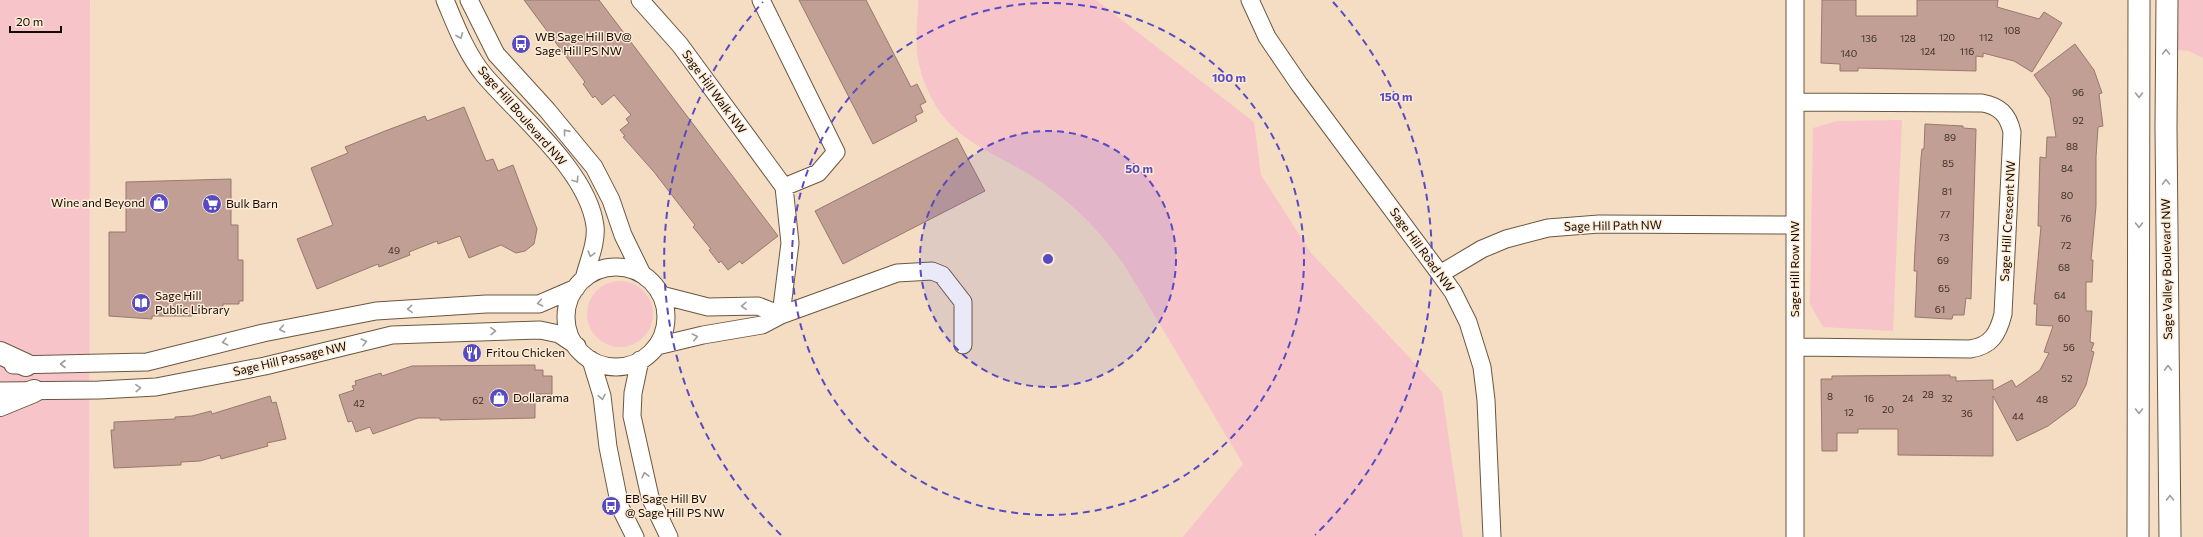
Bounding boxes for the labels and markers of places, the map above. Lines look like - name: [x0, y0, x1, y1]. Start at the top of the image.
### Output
- place label: WB Sage Hill BV@ Sage Hill PS NW: [535, 29, 632, 57]
- bus stop icon: WB Sage Hill BV@ Sage Hill PS NW: [510, 33, 532, 55]
- shop icon: Wine and Beyond: [148, 192, 170, 214]
- supermarket icon: Bulk Barn: [201, 193, 223, 215]
- place label: Wine and Beyond: [51, 195, 145, 209]
- place label: Bulk Barn: [226, 196, 278, 210]
- centre of rings: [1041, 252, 1055, 266]
- place label: Sage Hill Public Library: [155, 288, 230, 316]
- library icon: Sage Hill Public Library: [130, 292, 152, 314]
- restaurant icon: Fritou Chicken: [461, 342, 483, 364]
- place label: Fritou Chicken: [486, 345, 565, 359]
- shop icon: Dollarama: [488, 387, 510, 409]
- place label: Dollarama: [513, 390, 569, 404]
- place label: EB Sage Hill BV @ Sage Hill PS NW: [625, 491, 725, 519]
- bus stop icon: EB Sage Hill BV @ Sage Hill PS NW: [600, 495, 622, 517]

